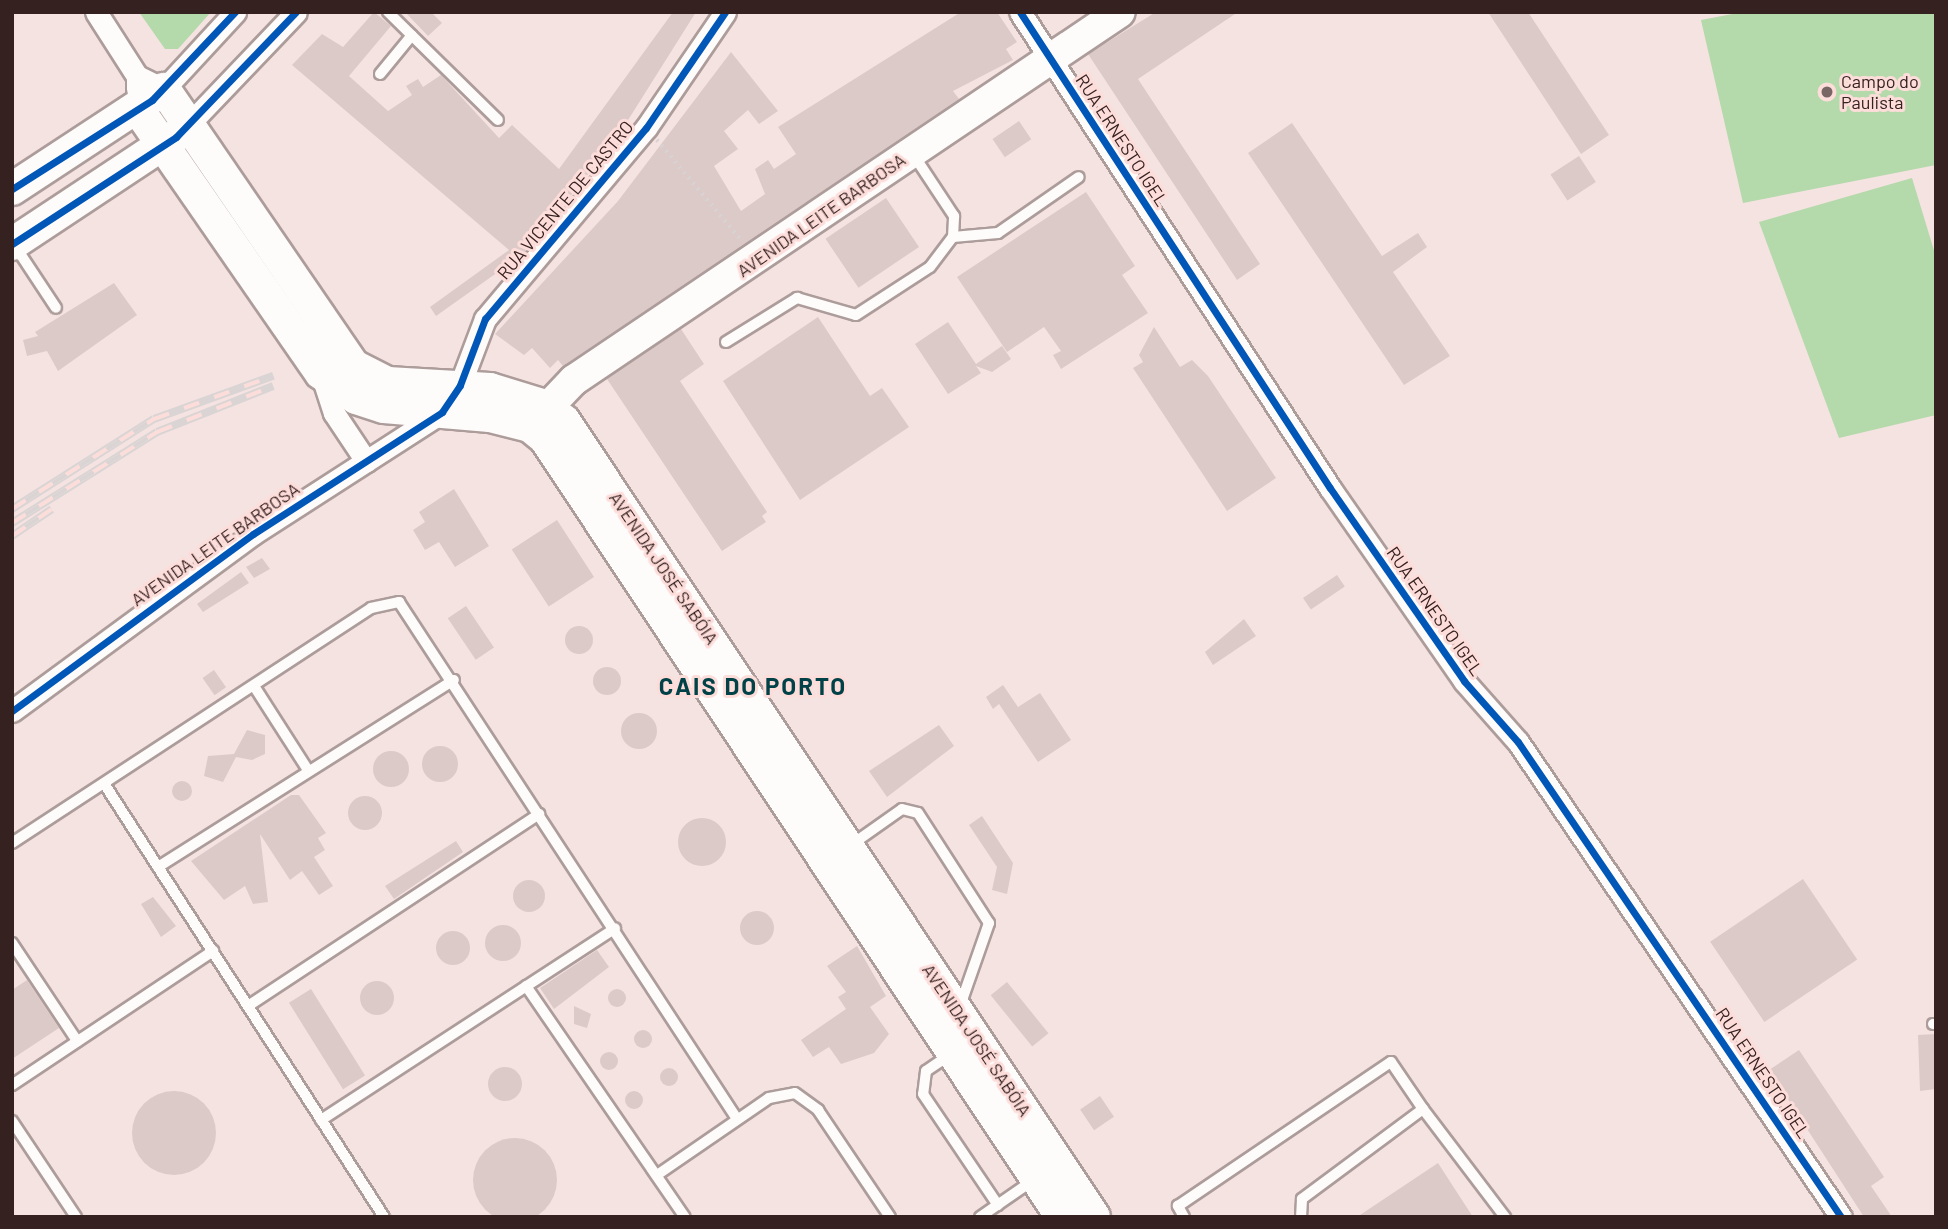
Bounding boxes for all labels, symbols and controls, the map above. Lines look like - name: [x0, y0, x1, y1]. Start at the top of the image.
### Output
- street label: RUA ERNESTO IGEL: [1071, 70, 1173, 210]
- place label: Campo do Paulista: [1841, 71, 1919, 114]
- marker: Campo do Paulista: [1819, 84, 1835, 100]
- street label: RUA VICENTE DE CASTRO: [492, 116, 638, 284]
- street label: AVENIDA LEITE BARBOSA: [733, 149, 909, 281]
- street label: AVENIDA LEITE BARBOSA: [127, 478, 303, 610]
- street label: AVENIDA JOSÉ SABÓIA: [605, 488, 723, 648]
- street label: RUA ERNESTO IGEL: [1382, 542, 1488, 680]
- district label: CAIS DO PORTO: [660, 672, 846, 700]
- street label: AVENIDA JOSÉ SABÓIA: [918, 960, 1036, 1120]
- street label: RUA ERNESTO IGEL: [1711, 1004, 1815, 1142]

